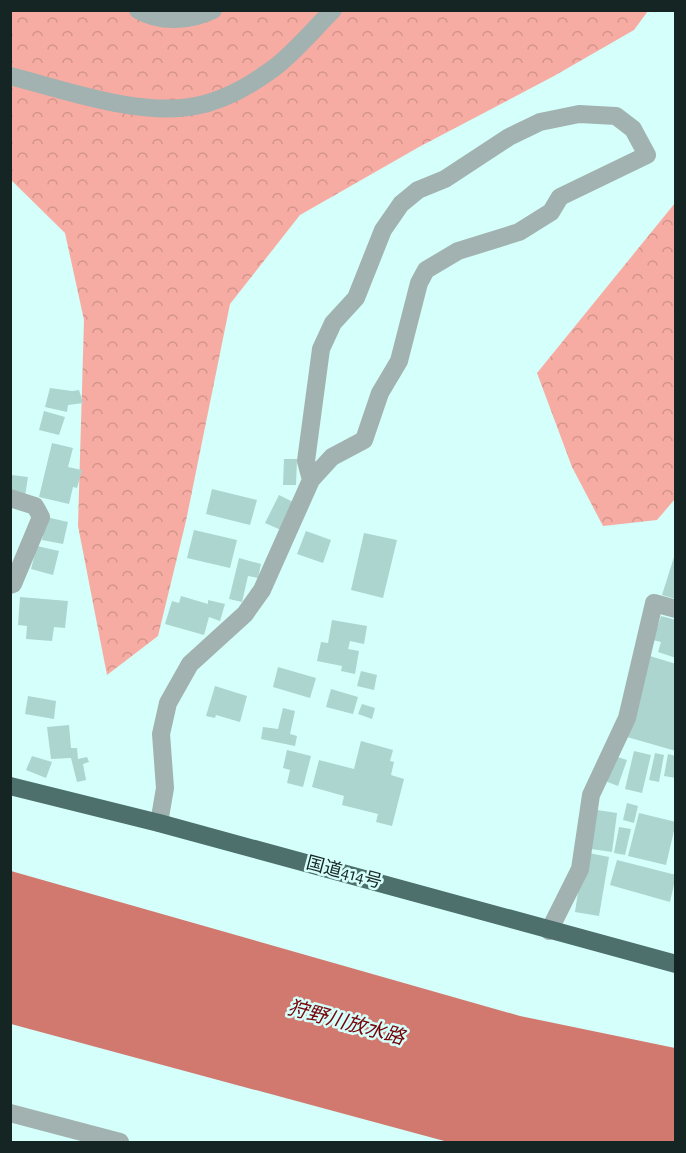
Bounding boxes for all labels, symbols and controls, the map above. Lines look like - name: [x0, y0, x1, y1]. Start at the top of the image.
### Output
- street label: 国道414号: [304, 852, 384, 892]
- water label: 狩野川放水路: [285, 997, 409, 1049]

